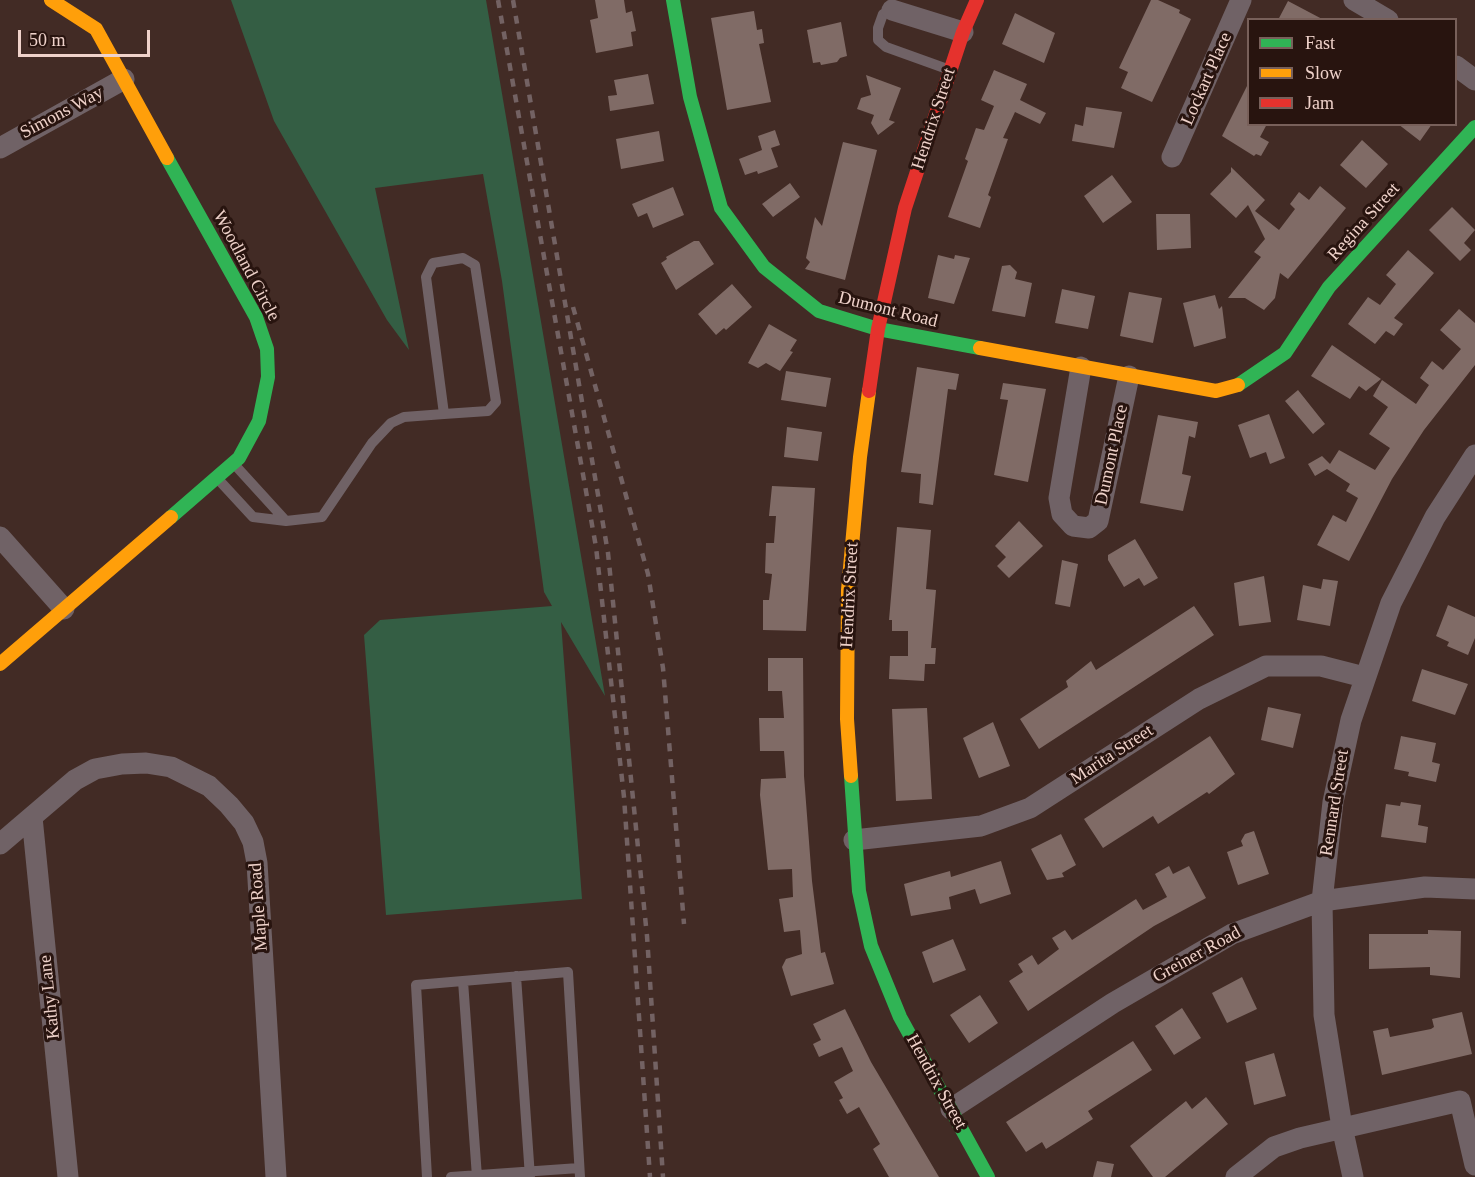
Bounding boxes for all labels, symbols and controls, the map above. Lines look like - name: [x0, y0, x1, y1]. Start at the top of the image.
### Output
- scale bar: [21, 18, 153, 56]
- legend: [1247, 18, 1457, 126]
- street label: Lockart Place: [1177, 29, 1237, 129]
- text: 50 m: [29, 30, 66, 50]
- text: Fast: [1305, 33, 1335, 53]
- text: Slow: [1305, 63, 1342, 83]
- street label: Hendrix Street: [907, 66, 961, 172]
- street label: Simons Way: [17, 82, 107, 144]
- text: Jam: [1305, 93, 1334, 113]
- street label: Regina Street: [1323, 179, 1405, 265]
- street label: Woodland Circle: [208, 207, 284, 325]
- street label: Dumont Road: [836, 287, 940, 333]
- street label: Dumont Place: [1091, 403, 1133, 507]
- street label: Hendrix Street: [836, 542, 864, 648]
- street label: Marita Street: [1067, 720, 1157, 790]
- street label: Rennard Street: [1316, 748, 1354, 858]
- street label: Maple Road: [245, 862, 273, 952]
- street label: Greiner Road: [1149, 922, 1245, 988]
- street label: Kathy Lane: [35, 954, 65, 1040]
- street label: Hendrix Street: [901, 1031, 971, 1133]

